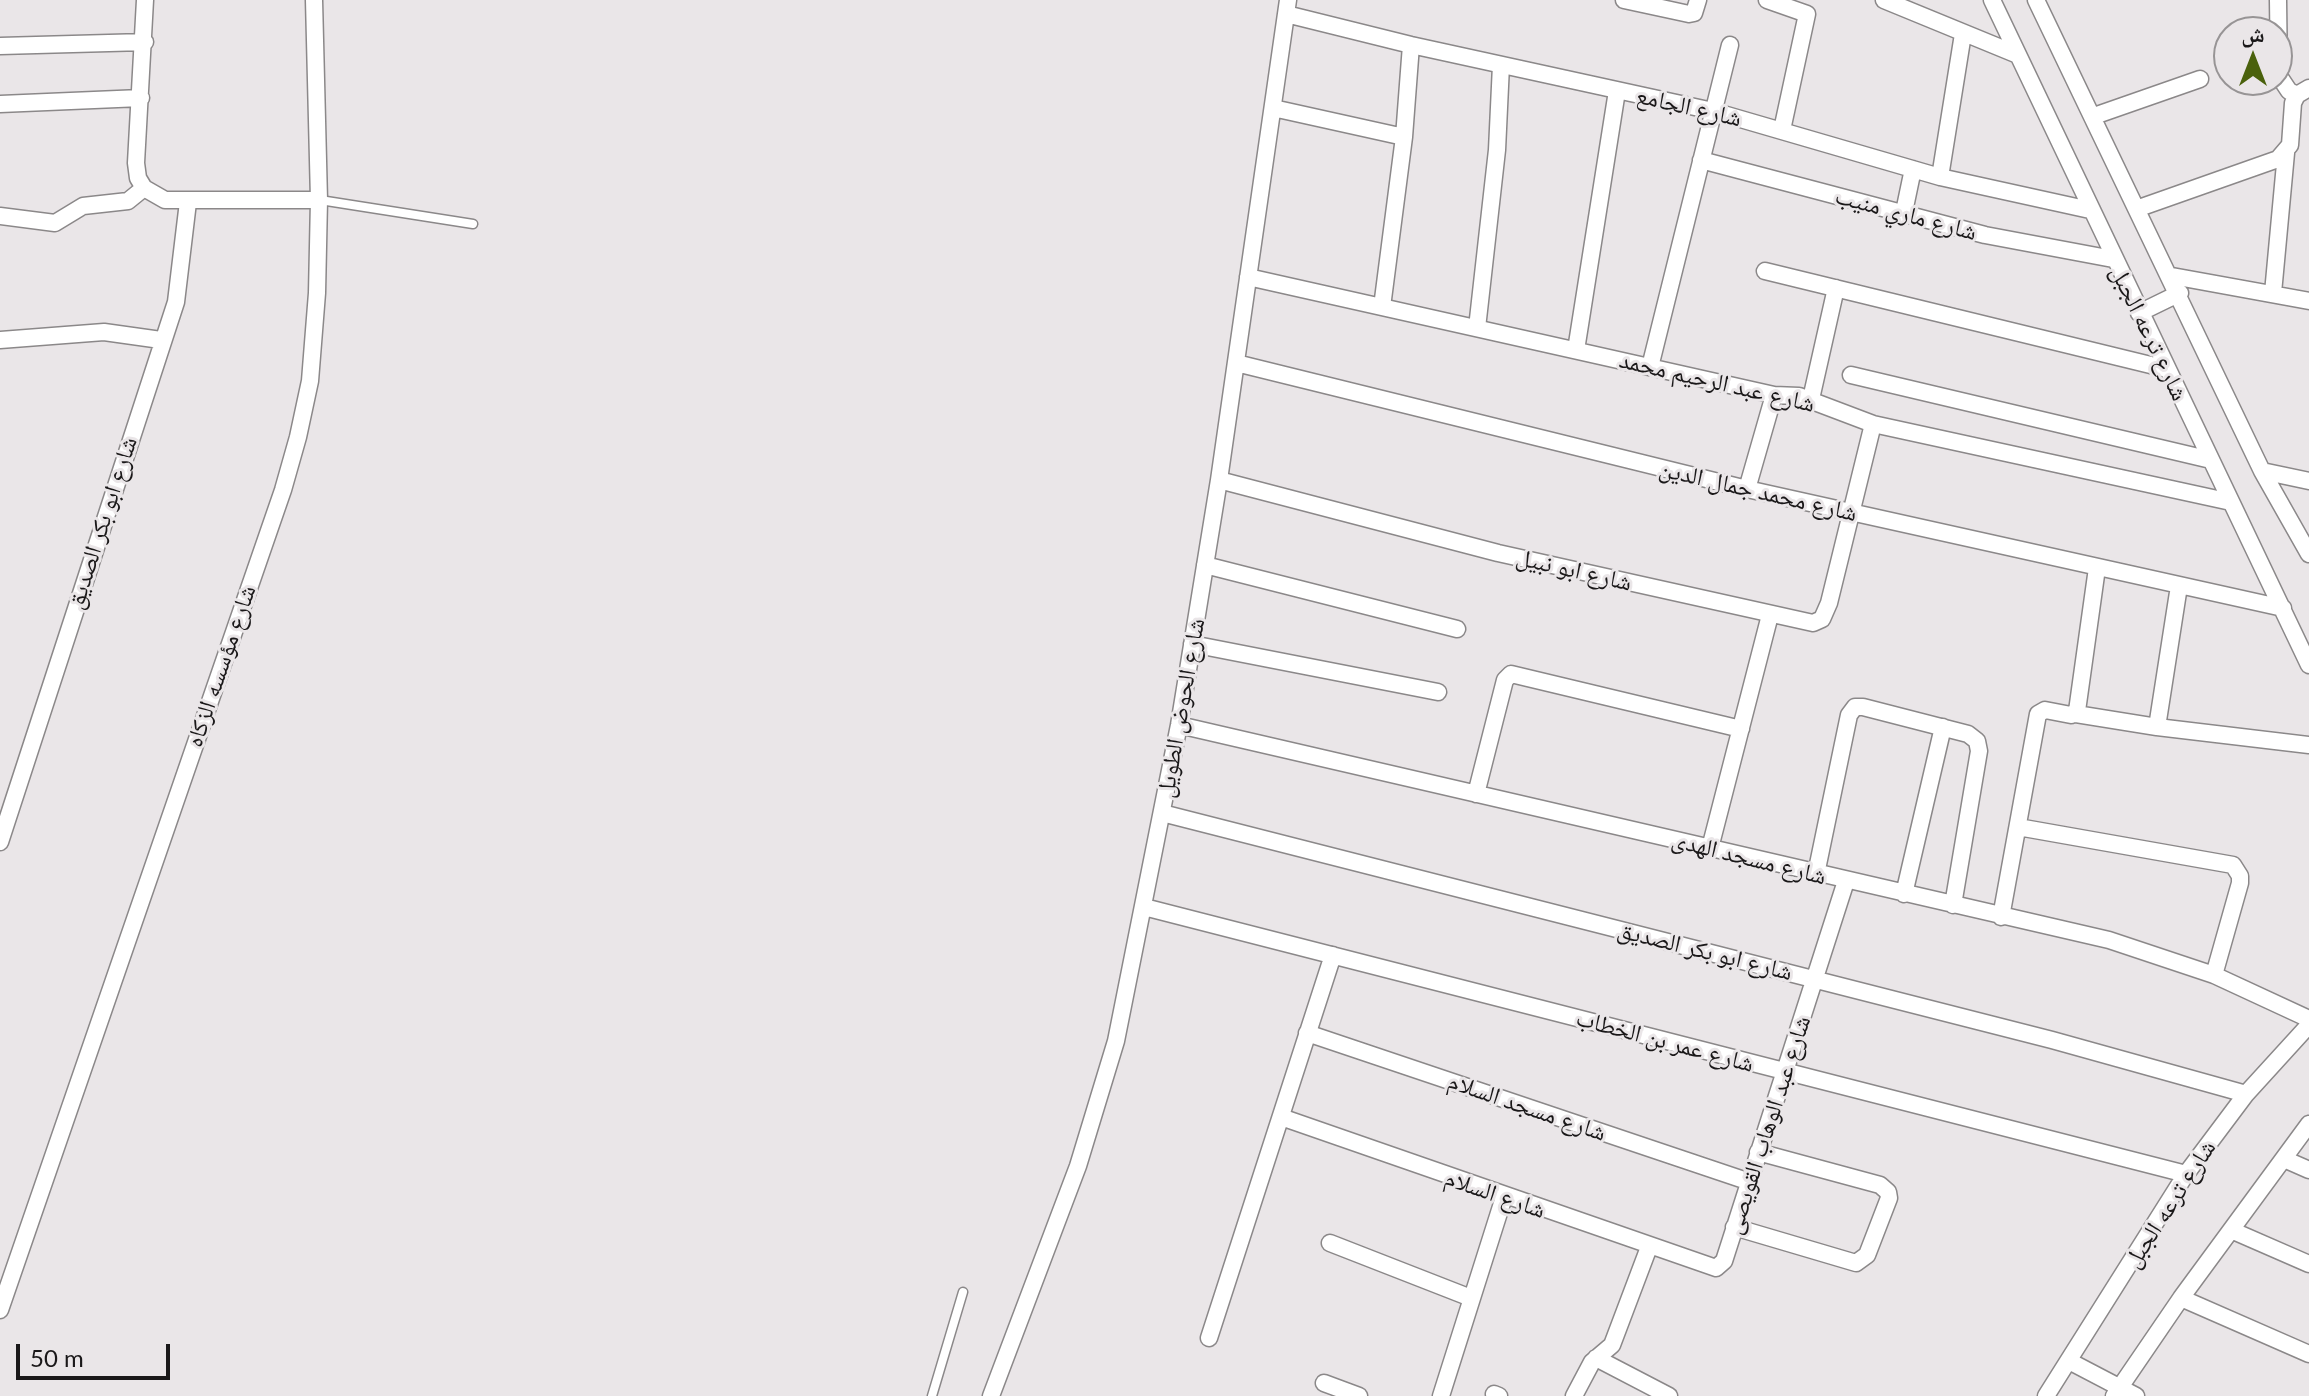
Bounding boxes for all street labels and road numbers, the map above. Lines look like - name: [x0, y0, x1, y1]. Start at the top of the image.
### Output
- street label: شارع الجامع: [1634, 81, 1744, 133]
- street label: شارع ماري منيب: [1832, 181, 1980, 247]
- street label: شارع ترعه الجبل: [2104, 261, 2194, 405]
- street label: شارع عبد الرحيم محمد: [1616, 345, 1818, 419]
- street label: شارع ابو بكر الصديق: [61, 433, 143, 613]
- street label: شارع محمد جمال الدين: [1656, 454, 1860, 528]
- street label: شارع ابو نبيل: [1513, 543, 1635, 597]
- street label: شارع مؤسسه الزكاه: [180, 581, 262, 751]
- street label: شارع الحوض الطويل: [1151, 616, 1211, 800]
- street label: شارع مسجد الهدى: [1669, 825, 1829, 891]
- street label: شارع ابو بكر الصديق: [1614, 915, 1796, 987]
- street label: شارع عمر بن الخطاب: [1573, 1003, 1757, 1079]
- street label: شارع عبد الوهاب القويصى: [1719, 1012, 1817, 1238]
- street label: شارع مسجد السلام: [1444, 1066, 1610, 1148]
- street label: شارع ترعه الجبل: [2118, 1135, 2222, 1273]
- street label: شارع السلام: [1441, 1163, 1549, 1225]

